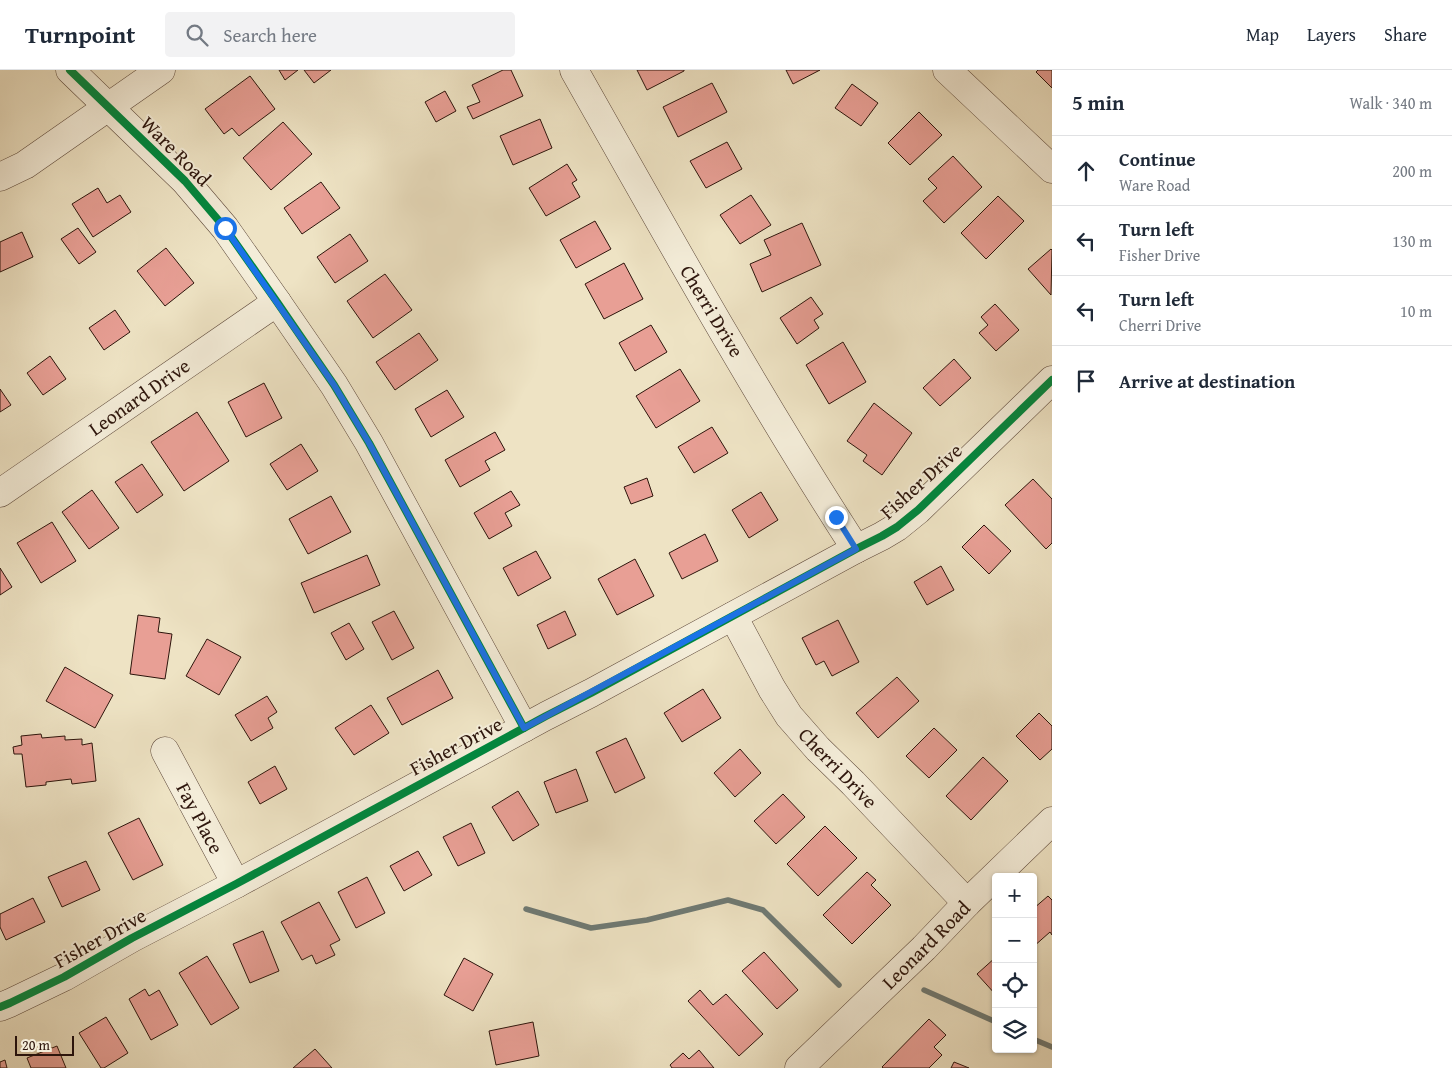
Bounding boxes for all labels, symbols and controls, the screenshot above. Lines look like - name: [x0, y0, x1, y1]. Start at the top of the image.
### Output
- search box: [165, 12, 515, 57]
- text: Turnpoint: [25, 17, 135, 52]
- icon: search: [183, 21, 211, 49]
- text: Search here: [223, 21, 317, 49]
- text: Map: [1246, 21, 1279, 48]
- text: Layers: [1307, 21, 1356, 48]
- text: Share: [1384, 21, 1427, 48]
- text: 5 min: [1072, 87, 1124, 118]
- text: Walk · 340 m: [1349, 91, 1432, 115]
- street label: Ware Road: [135, 109, 218, 193]
- text: Continue: [1119, 145, 1196, 173]
- icon: ahead: [1072, 157, 1100, 185]
- text: 200 m: [1392, 159, 1432, 183]
- text: Ware Road: [1119, 173, 1190, 197]
- text: Turn left: [1119, 215, 1194, 243]
- route start: [214, 217, 237, 240]
- icon: left: [1072, 227, 1100, 255]
- text: 130 m: [1392, 229, 1432, 253]
- text: Fisher Drive: [1119, 243, 1200, 267]
- street label: Cherri Drive: [674, 259, 751, 362]
- text: Turn left: [1119, 285, 1194, 313]
- icon: left: [1072, 297, 1100, 325]
- text: 10 m: [1400, 299, 1432, 323]
- text: Cherri Drive: [1119, 313, 1201, 337]
- street label: Leonard Drive: [82, 351, 195, 442]
- icon: arrive: [1072, 367, 1100, 395]
- text: Arrive at destination: [1119, 367, 1295, 395]
- street label: Fisher Drive: [873, 436, 968, 525]
- route end: [825, 506, 848, 529]
- street label: Fisher Drive: [404, 709, 507, 782]
- street label: Cherri Drive: [792, 721, 885, 815]
- street label: Fay Place: [170, 777, 231, 859]
- map controls: [992, 873, 1037, 1053]
- button: +: [992, 873, 1037, 918]
- street label: Leonard Road: [875, 894, 977, 996]
- street label: Fisher Drive: [48, 900, 151, 975]
- button: −: [992, 918, 1037, 963]
- button: locate: [992, 963, 1037, 1008]
- button: layers: [992, 1008, 1037, 1053]
- scale bar: [15, 1033, 74, 1056]
- text: 20 m: [22, 1035, 50, 1055]

